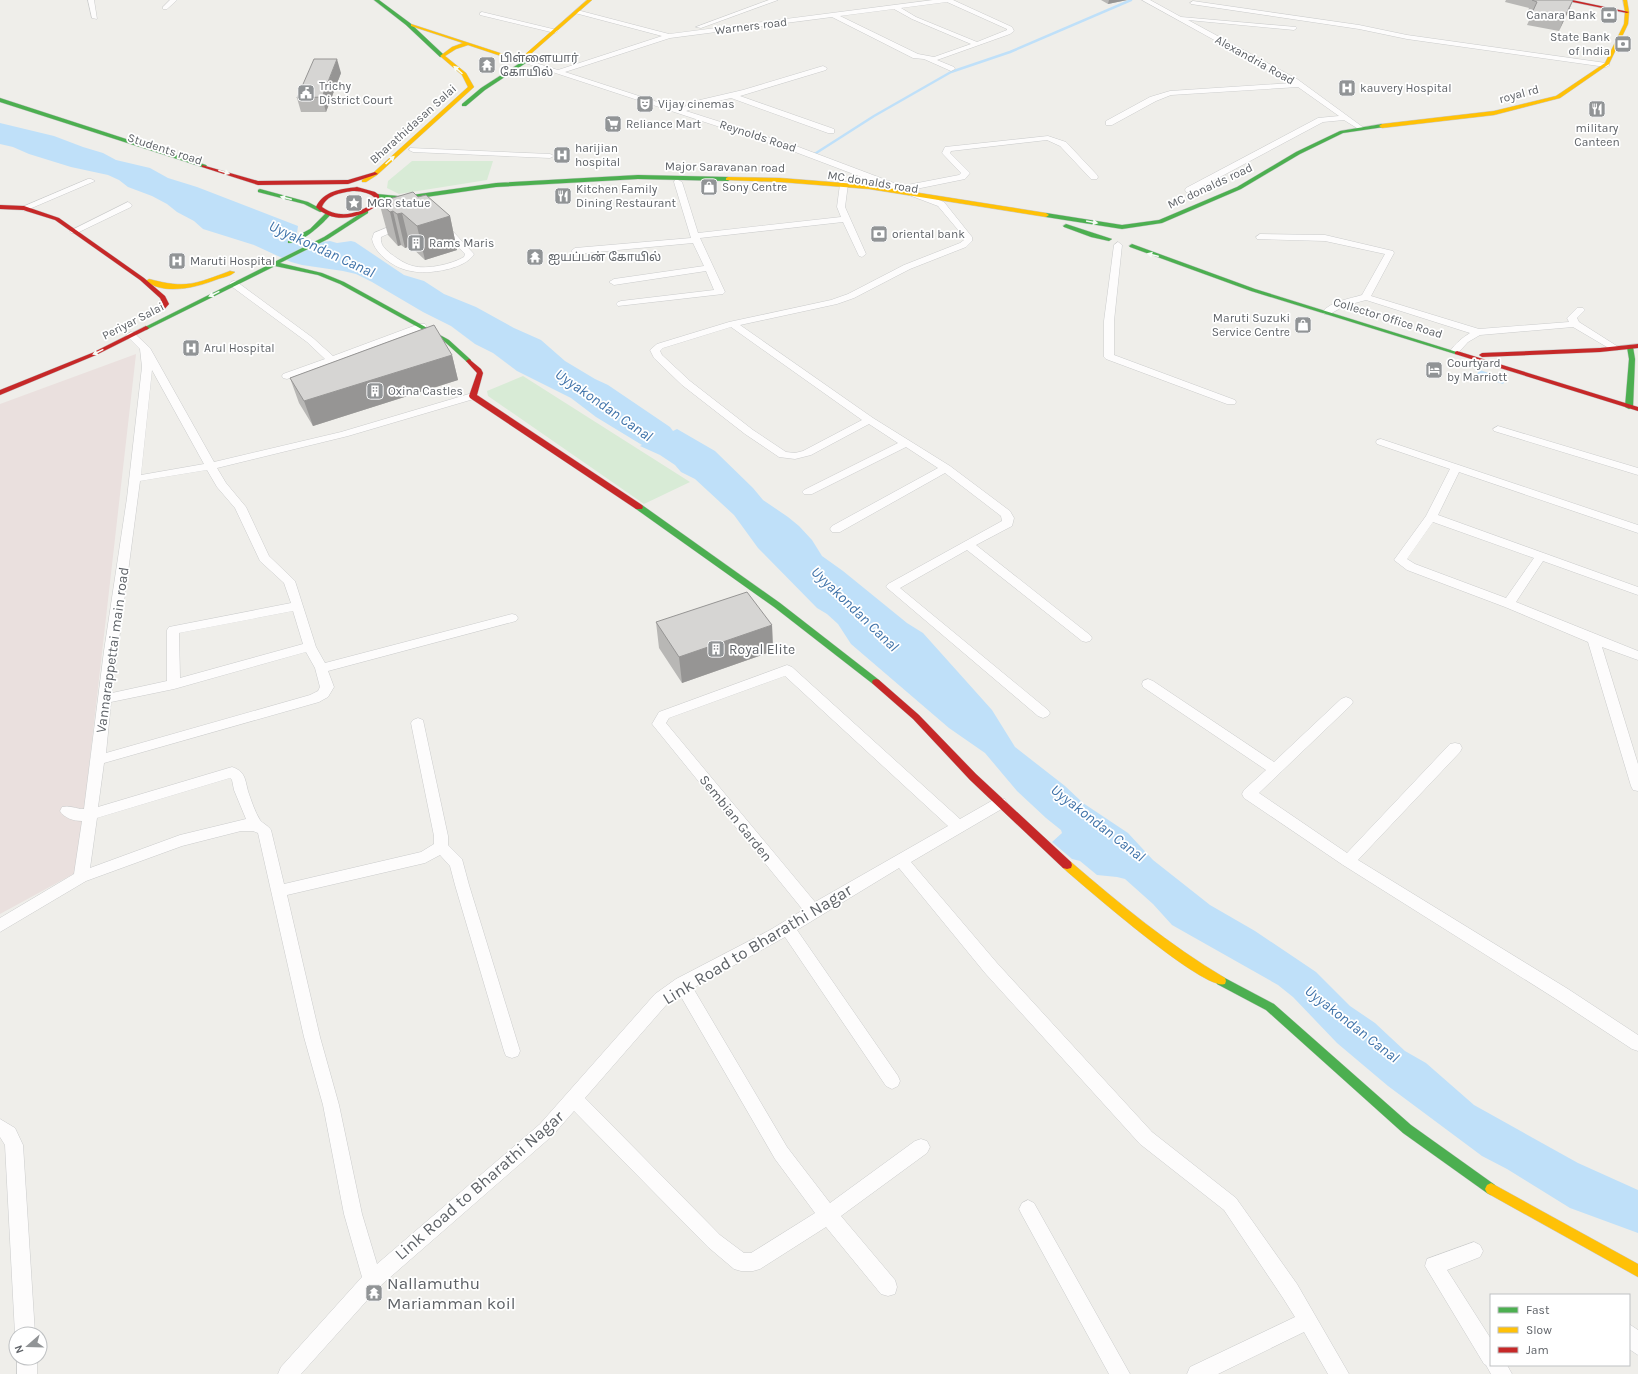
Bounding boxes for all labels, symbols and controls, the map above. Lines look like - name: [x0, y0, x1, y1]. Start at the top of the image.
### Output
- bank icon: Canara Bank: [1599, 5, 1619, 25]
- place label: Canara Bank: [1526, 8, 1596, 22]
- street label: Warners road: [714, 15, 788, 37]
- place label: State Bank of India: [1550, 30, 1610, 58]
- street label: Alexandria Road: [1213, 32, 1297, 88]
- bank icon: State Bank of India: [1613, 34, 1633, 54]
- place label: பிள்ளையார் கோயில்: [500, 51, 579, 79]
- temple icon: பிள்ளையார் கோயில்: [477, 55, 497, 75]
- one-way arrow: [454, 66, 463, 75]
- hospital icon: kauvery Hospital: [1337, 78, 1357, 98]
- place label: Trichy District Court: [319, 79, 393, 107]
- street label: Bharathidasan Salai: [367, 81, 459, 167]
- place label: kauvery Hospital: [1360, 81, 1452, 95]
- street label: royal rd: [1498, 82, 1540, 106]
- public building icon: Trichy District Court: [296, 83, 316, 103]
- theatre icon: Vijay cinemas: [635, 94, 655, 114]
- place label: Vijay cinemas: [658, 97, 734, 111]
- restaurant icon: military Canteen: [1587, 99, 1607, 119]
- supermarket icon: Reliance Mart: [603, 114, 623, 134]
- place label: Reliance Mart: [626, 117, 702, 131]
- street label: Reynolds Road: [718, 117, 798, 155]
- place label: military Canteen: [1574, 121, 1620, 149]
- street label: Students road: [126, 130, 204, 168]
- place label: harijian hospital: [575, 141, 620, 169]
- hospital icon: harijian hospital: [552, 145, 572, 165]
- one-way arrow: [386, 156, 395, 165]
- street label: Major Saravanan road: [665, 159, 785, 175]
- street label: MC donalds road: [1165, 160, 1255, 212]
- street label: MC donalds road: [826, 168, 920, 196]
- one-way arrow: [218, 170, 230, 176]
- shop icon: Sony Centre: [699, 177, 719, 197]
- place label: Sony Centre: [722, 180, 787, 194]
- place label: Kitchen Family Dining Restaurant: [576, 182, 677, 210]
- restaurant icon: Kitchen Family Dining Restaurant: [553, 186, 573, 206]
- place icon: MGR statue: [344, 193, 364, 213]
- one-way arrow: [280, 195, 292, 201]
- place label: MGR statue: [367, 196, 430, 210]
- water label: Uyyakondan Canal: [266, 217, 378, 282]
- one-way arrow: [1086, 219, 1098, 225]
- bank icon: oriental bank: [869, 224, 889, 244]
- place label: oriental bank: [892, 227, 965, 241]
- building icon: Rams Maris: [406, 233, 426, 253]
- place label: Rams Maris: [429, 236, 494, 250]
- temple icon: ஐயப்பன் கோயில்: [525, 247, 545, 267]
- place label: ஐயப்பன் கோயில்: [548, 250, 661, 265]
- hospital icon: Maruti Hospital: [167, 251, 187, 271]
- one-way arrow: [1147, 252, 1159, 258]
- place label: Maruti Hospital: [190, 254, 275, 268]
- one-way arrow: [209, 291, 220, 297]
- street label: Collector Office Road: [1332, 295, 1444, 341]
- street label: Periyar Salai: [100, 299, 166, 343]
- place label: Maruti Suzuki Service Centre: [1212, 311, 1290, 339]
- shop icon: Maruti Suzuki Service Centre: [1293, 315, 1313, 335]
- hospital icon: Arul Hospital: [181, 338, 201, 358]
- place label: Arul Hospital: [204, 341, 275, 355]
- one-way arrow: [92, 349, 104, 355]
- place label: Courtyard by Marriott: [1447, 356, 1508, 384]
- hotel icon: Courtyard by Marriott: [1424, 360, 1444, 380]
- water label: Uyyakondan Canal: [552, 365, 656, 445]
- building icon: Oxina Castles: [365, 381, 385, 401]
- place label: Oxina Castles: [388, 384, 463, 398]
- water label: Uyyakondan Canal: [807, 563, 903, 656]
- street label: Vannarappettai main road: [92, 566, 133, 734]
- building icon: Royal Elite: [706, 639, 726, 659]
- place label: Royal Elite: [729, 641, 795, 658]
- street label: Sembian Garden: [696, 772, 776, 865]
- water label: Uyyakondan Canal: [1047, 781, 1149, 866]
- street label: Link Road to Bharathi Nagar: [659, 879, 856, 1009]
- water label: Uyyakondan Canal: [1301, 982, 1403, 1067]
- street label: Link Road to Bharathi Nagar: [390, 1106, 568, 1264]
- place label: Nallamuthu Mariamman koil: [387, 1273, 516, 1313]
- temple icon: Nallamuthu Mariamman koil: [364, 1283, 384, 1303]
- legend: [1490, 1294, 1630, 1366]
- text: Fast: [1526, 1303, 1550, 1317]
- text: Slow: [1526, 1323, 1552, 1337]
- north arrow: [8, 1326, 48, 1366]
- text: N: [12, 1343, 27, 1355]
- text: Jam: [1526, 1343, 1549, 1357]

